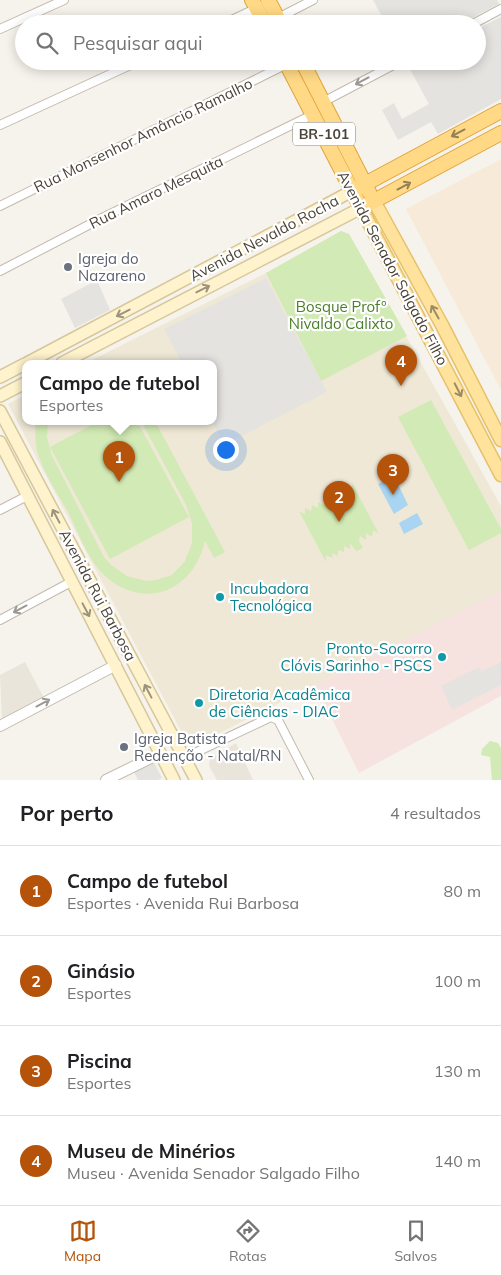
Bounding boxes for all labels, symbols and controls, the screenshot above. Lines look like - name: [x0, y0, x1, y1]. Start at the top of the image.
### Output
- search box: [15, 15, 486, 70]
- icon: search: [33, 29, 61, 57]
- text: Pesquisar aqui: [73, 31, 203, 55]
- street label: Rua Monsenhor Amâncio Ramalho: [30, 74, 256, 196]
- one-way arrow: [355, 77, 370, 86]
- road number: BR-101: [293, 122, 355, 146]
- one-way arrow: [451, 129, 466, 138]
- street label: Rua Amaro Mesquita: [86, 151, 226, 233]
- street label: Avenida Senador Salgado Filho: [334, 168, 452, 368]
- one-way arrow: [396, 181, 411, 191]
- street label: Avenida Nevaldo Rocha: [186, 191, 342, 285]
- place label: Igreja do Nazareno: [78, 249, 146, 285]
- marker: Igreja do Nazareno: [62, 261, 74, 273]
- one-way arrow: [195, 284, 210, 293]
- park label: Bosque Profº Nivaldo Calixto: [289, 297, 393, 333]
- one-way arrow: [430, 304, 440, 319]
- one-way arrow: [116, 309, 131, 318]
- pin: 4: [385, 345, 417, 386]
- popup: [22, 360, 217, 425]
- text: Campo de futebol: [39, 371, 200, 395]
- one-way arrow: [453, 383, 463, 398]
- text: Esportes: [39, 395, 103, 415]
- your location: [213, 437, 239, 463]
- pin: 1: [103, 441, 135, 482]
- pin: 3: [377, 454, 409, 495]
- pin: 2: [323, 481, 355, 522]
- one-way arrow: [51, 508, 61, 523]
- street label: Avenida Rui Barbosa: [55, 526, 141, 664]
- place label: Incubadora Tecnológica: [230, 579, 312, 615]
- marker: Incubadora Tecnológica: [214, 591, 226, 603]
- one-way arrow: [82, 602, 91, 617]
- one-way arrow: [13, 605, 28, 614]
- place label: Pronto-Socorro Clóvis Sarinho - PSCS: [281, 639, 432, 675]
- marker: Pronto-Socorro Clóvis Sarinho - PSCS: [436, 651, 448, 663]
- one-way arrow: [143, 683, 153, 698]
- place label: Diretoria Acadêmica de Ciências - DIAC: [209, 685, 351, 721]
- marker: Diretoria Acadêmica de Ciências - DIAC: [193, 697, 205, 709]
- one-way arrow: [35, 698, 50, 707]
- place label: Igreja Batista Redenção - Natal/RN: [134, 729, 281, 765]
- marker: Igreja Batista Redenção - Natal/RN: [118, 741, 130, 753]
- text: Por perto: [20, 800, 114, 826]
- text: 4 resultados: [390, 803, 481, 823]
- text: Campo de futebol: [67, 869, 228, 893]
- text: 1: [31, 881, 41, 901]
- text: 80 m: [444, 881, 481, 901]
- text: Esportes · Avenida Rui Barbosa: [67, 893, 299, 913]
- text: Ginásio: [67, 959, 135, 983]
- text: 2: [31, 971, 41, 991]
- text: 100 m: [434, 971, 481, 991]
- text: Esportes: [67, 983, 131, 1003]
- text: Piscina: [67, 1049, 132, 1073]
- text: 3: [31, 1061, 41, 1081]
- text: 130 m: [434, 1061, 481, 1081]
- text: Esportes: [67, 1073, 131, 1093]
- text: Museu de Minérios: [67, 1139, 235, 1163]
- text: 4: [31, 1151, 41, 1171]
- text: 140 m: [434, 1151, 481, 1171]
- text: Museu · Avenida Senador Salgado Filho: [67, 1163, 360, 1183]
- tab: Mapa: [64, 1217, 101, 1265]
- tab: Rotas: [229, 1217, 267, 1265]
- tab: Salvos: [394, 1217, 437, 1265]

